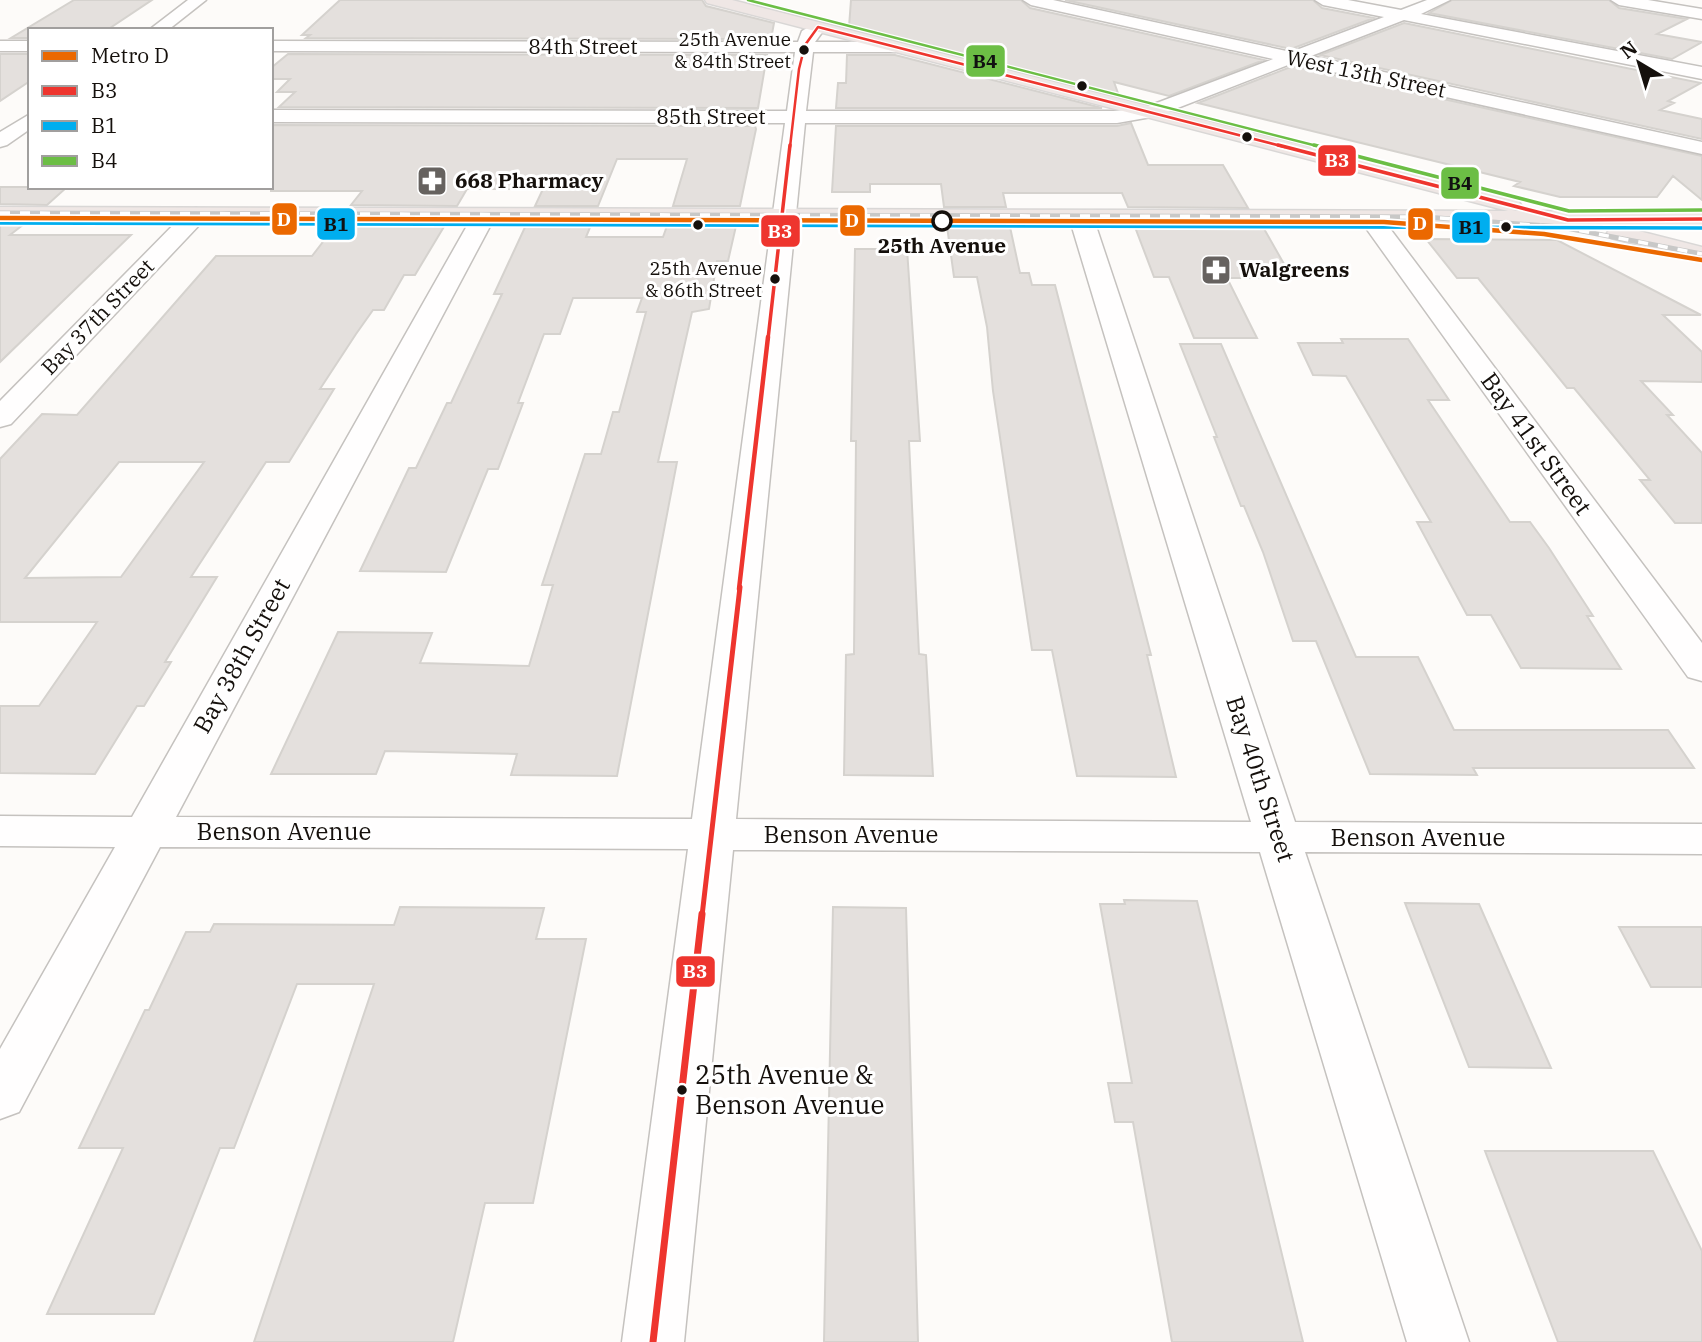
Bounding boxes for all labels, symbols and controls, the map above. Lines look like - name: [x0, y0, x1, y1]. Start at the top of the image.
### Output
- place label: 25th Avenue & 84th Street: [674, 27, 791, 73]
- legend: [28, 28, 273, 189]
- north arrow: [1604, 28, 1674, 98]
- street label: 84th Street: [528, 32, 638, 60]
- text: N: [1615, 36, 1642, 64]
- text: Metro D: [91, 41, 169, 69]
- street label: West 13th Street: [1284, 42, 1449, 104]
- marker: 25th Avenue & 84th Street: [797, 43, 811, 57]
- line badge: B4: [965, 44, 1006, 78]
- text: B4: [973, 49, 997, 73]
- text: B3: [91, 76, 118, 104]
- unlabelled marker: [1075, 79, 1089, 93]
- street label: 85th Street: [656, 102, 766, 130]
- text: B1: [91, 111, 118, 139]
- unlabelled marker: [1240, 130, 1254, 144]
- line badge: B3: [1317, 144, 1357, 177]
- text: B4: [91, 146, 118, 174]
- text: B3: [1325, 148, 1349, 172]
- pharmacy icon: 668 Pharmacy: [415, 164, 449, 198]
- place label: 668 Pharmacy: [455, 166, 604, 194]
- line badge: B4: [1440, 166, 1480, 200]
- text: B4: [1448, 171, 1472, 195]
- line badge: D: [271, 202, 298, 236]
- line badge: D: [839, 204, 866, 237]
- text: D: [277, 207, 291, 231]
- line badge: B1: [316, 207, 356, 241]
- line badge: D: [1407, 207, 1434, 241]
- text: D: [845, 208, 859, 232]
- marker: 25th Avenue: [932, 211, 952, 231]
- text: D: [1413, 211, 1427, 235]
- line badge: B1: [1451, 211, 1491, 244]
- text: B1: [324, 212, 348, 236]
- line badge: B3: [760, 214, 801, 248]
- text: B1: [1459, 215, 1483, 239]
- unlabelled marker: [691, 218, 705, 232]
- text: B3: [768, 219, 792, 243]
- unlabelled marker: [1499, 220, 1513, 234]
- place label: 25th Avenue: [878, 231, 1006, 259]
- street label: Bay 37th Street: [35, 252, 160, 380]
- pharmacy icon: Walgreens: [1199, 253, 1233, 287]
- place label: Walgreens: [1239, 255, 1349, 283]
- place label: 25th Avenue & 86th Street: [645, 256, 762, 302]
- marker: 25th Avenue & 86th Street: [768, 272, 782, 286]
- street label: Bay 41st Street: [1474, 366, 1599, 521]
- street label: Bay 38th Street: [185, 572, 297, 739]
- street label: Bay 40th Street: [1219, 692, 1303, 866]
- street label: Benson Avenue: [197, 815, 371, 847]
- street label: Benson Avenue: [764, 818, 938, 850]
- street label: Benson Avenue: [1331, 821, 1505, 853]
- line badge: B3: [675, 955, 716, 988]
- text: B3: [683, 959, 707, 983]
- place label: 25th Avenue & Benson Avenue: [695, 1057, 884, 1121]
- marker: 25th Avenue & Benson Avenue: [675, 1083, 689, 1097]

